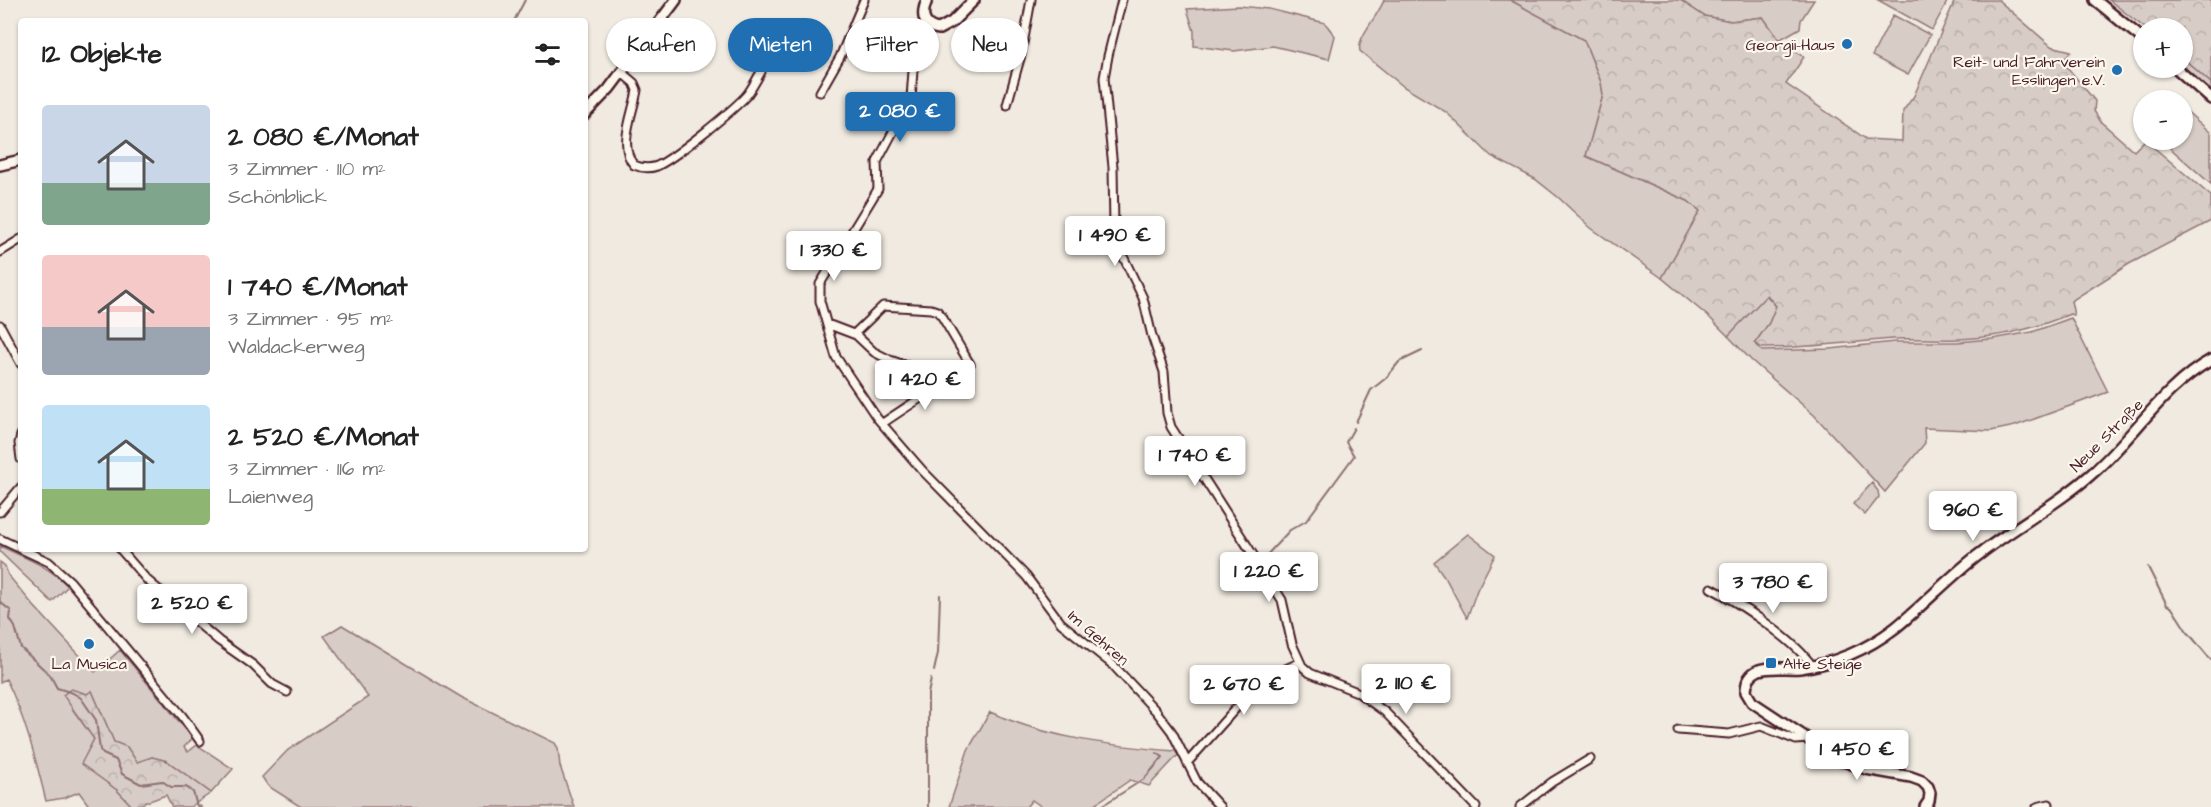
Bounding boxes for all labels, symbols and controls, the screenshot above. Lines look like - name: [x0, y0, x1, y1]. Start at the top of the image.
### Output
- chip: Kaufen: [606, 18, 716, 72]
- chip: Mieten: [728, 18, 833, 72]
- chip: Filter: [845, 18, 939, 72]
- chip: Neu: [951, 18, 1028, 72]
- map controls: [2133, 18, 2193, 150]
- button: +: [2133, 18, 2193, 78]
- place label: Georgii-Haus: [1745, 34, 1835, 57]
- text: 12 Objekte: [42, 36, 162, 72]
- marker: Georgii-Haus: [1840, 37, 1854, 51]
- icon: filters: [531, 38, 564, 71]
- place label: Reit- und Fahrverein Esslingen e.V.: [1953, 51, 2105, 92]
- marker: Reit- und Fahrverein Esslingen e.V.: [2110, 63, 2124, 77]
- button: −: [2133, 90, 2193, 150]
- pin: 2 080 €: [845, 92, 955, 143]
- text: 2 080 €: [859, 97, 941, 125]
- text: 2 080 €/Monat: [228, 119, 419, 155]
- icon: home: [90, 129, 162, 201]
- text: 3 Zimmer · 110 m²: [228, 155, 386, 183]
- text: Schönblick: [228, 183, 327, 211]
- pin: 1 490 €: [1060, 216, 1170, 267]
- text: 1 490 €: [1079, 221, 1151, 249]
- pin: 1 330 €: [779, 231, 889, 282]
- text: 1 330 €: [800, 236, 868, 264]
- text: 1 740 €/Monat: [228, 269, 408, 305]
- icon: home: [90, 279, 162, 351]
- text: 3 Zimmer · 95 m²: [228, 305, 393, 333]
- text: Waldackerweg: [228, 333, 365, 361]
- pin: 1 420 €: [870, 360, 980, 411]
- text: 1 420 €: [889, 365, 961, 393]
- street label: Neue Straße: [2065, 394, 2149, 477]
- text: 2 520 €/Monat: [228, 419, 419, 455]
- icon: home: [90, 429, 162, 501]
- pin: 1 740 €: [1140, 436, 1250, 487]
- text: 1 740 €: [1158, 441, 1232, 469]
- text: 3 Zimmer · 116 m²: [228, 455, 385, 483]
- text: Laienweg: [228, 483, 313, 511]
- pin: 960 €: [1931, 491, 2015, 542]
- text: 960 €: [1943, 496, 2003, 524]
- pin: 1 220 €: [1214, 552, 1324, 603]
- text: 1 220 €: [1234, 557, 1304, 585]
- pin: 3 780 €: [1718, 563, 1828, 614]
- text: 3 780 €: [1733, 568, 1813, 596]
- pin: 2 520 €: [137, 584, 247, 635]
- text: 2 520 €: [151, 589, 233, 617]
- street label: Im Gehren: [1063, 605, 1134, 670]
- marker: La Musica: [82, 637, 96, 651]
- place label: La Musica: [51, 653, 127, 675]
- place label: Alte Steige: [1783, 653, 1862, 676]
- marker: Alte Steige: [1764, 656, 1778, 670]
- pin: 2 110 €: [1351, 664, 1461, 715]
- pin: 2 670 €: [1189, 665, 1299, 716]
- text: 2 110 €: [1375, 669, 1437, 697]
- text: 2 670 €: [1204, 670, 1284, 698]
- pin: 1 450 €: [1802, 730, 1912, 781]
- text: 1 450 €: [1820, 735, 1894, 763]

